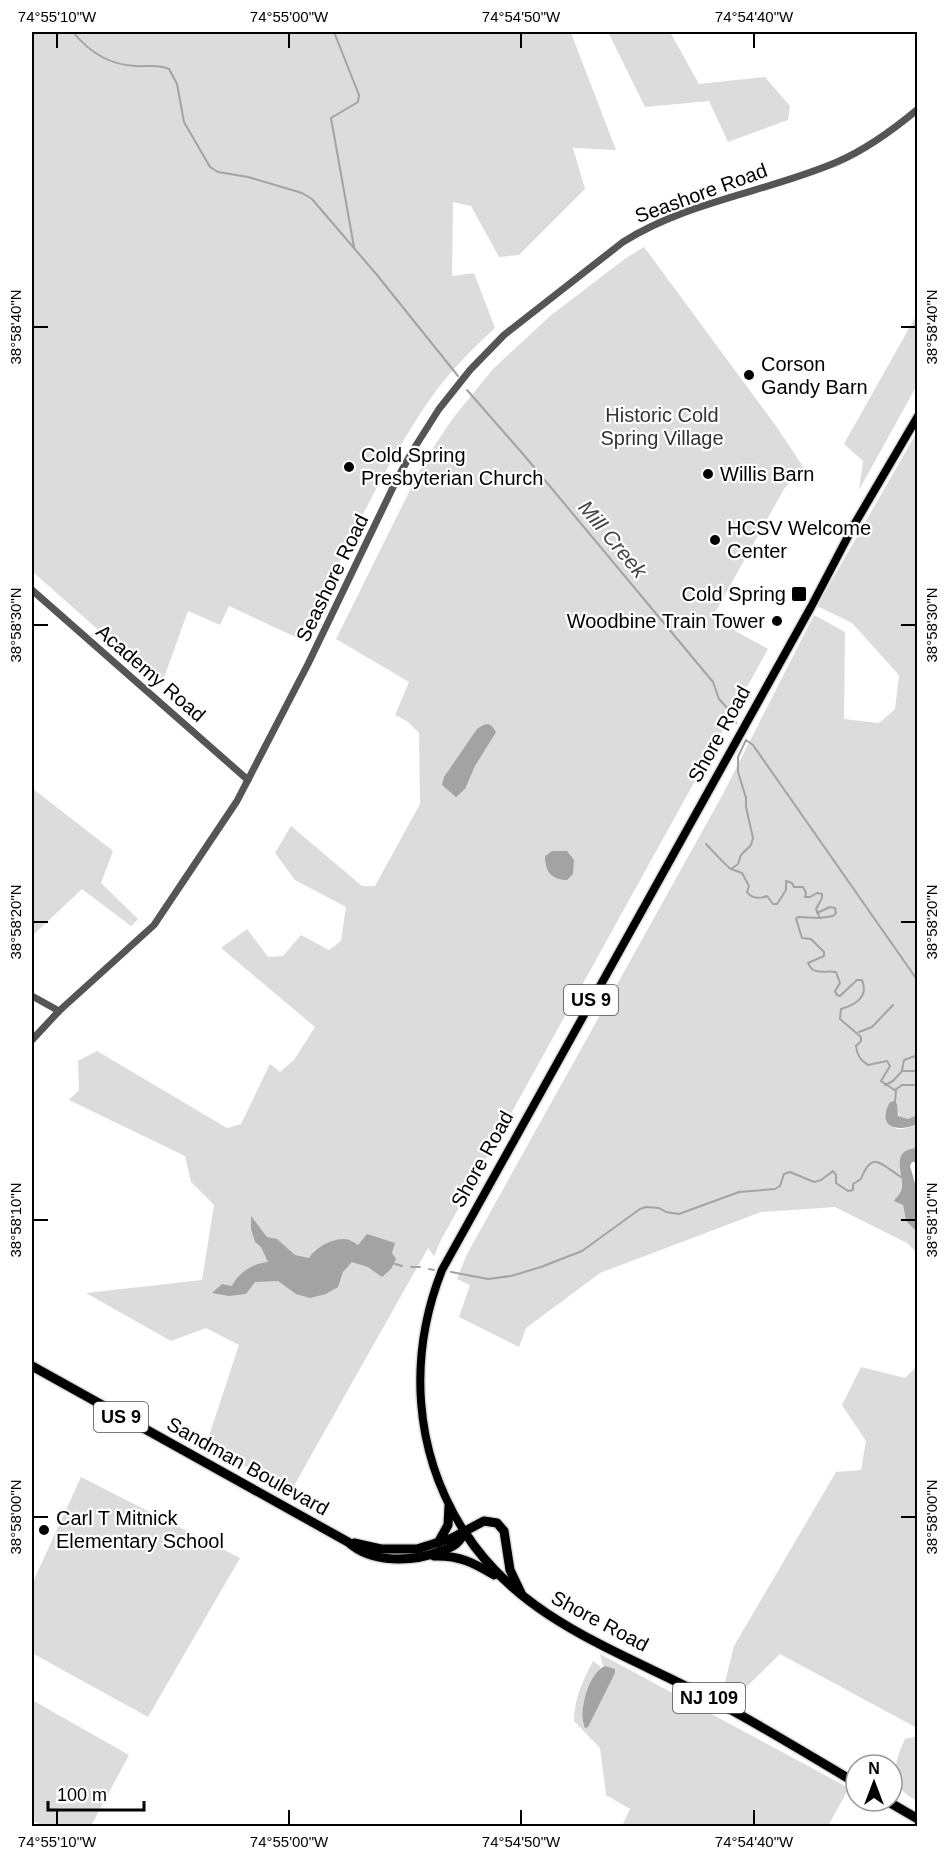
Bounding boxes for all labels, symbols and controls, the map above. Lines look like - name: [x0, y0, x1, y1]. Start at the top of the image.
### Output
- text: 74°55'10"W: [18, 8, 97, 25]
- text: 74°55'00"W: [250, 8, 329, 25]
- text: 74°54'50"W: [482, 8, 561, 25]
- text: 74°54'40"W: [715, 8, 794, 25]
- street label: Seashore Road: [632, 159, 770, 227]
- text: 38°58'40"N: [7, 289, 24, 365]
- text: 38°58'40"N: [923, 289, 940, 365]
- place label: Corson Gandy Barn: [761, 353, 868, 398]
- marker: Corson Gandy Barn: [742, 368, 756, 382]
- park label: Historic Cold Spring Village: [600, 404, 724, 449]
- place label: Cold Spring Presbyterian Church: [361, 444, 543, 489]
- marker: Cold Spring Presbyterian Church: [342, 460, 356, 474]
- place label: Willis Barn: [720, 463, 814, 485]
- marker: Willis Barn: [701, 467, 715, 481]
- water label: Mill Creek: [574, 496, 653, 583]
- street label: Seashore Road: [292, 511, 372, 645]
- place label: HCSV Welcome Center: [727, 517, 871, 562]
- marker: HCSV Welcome Center: [708, 533, 722, 547]
- place label: Cold Spring: [681, 583, 786, 605]
- marker: Cold Spring: [790, 585, 808, 603]
- text: 38°58'30"N: [7, 587, 24, 663]
- text: 38°58'30"N: [923, 587, 940, 663]
- place label: Woodbine Train Tower: [567, 610, 765, 632]
- marker: Woodbine Train Tower: [770, 614, 784, 628]
- street label: Academy Road: [92, 620, 210, 726]
- street label: Shore Road: [684, 682, 754, 786]
- text: 38°58'20"N: [7, 884, 24, 960]
- text: 38°58'20"N: [923, 884, 940, 960]
- road number: US 9: [564, 985, 618, 1015]
- street label: Shore Road: [447, 1107, 517, 1211]
- text: 38°58'10"N: [7, 1182, 24, 1258]
- text: 38°58'10"N: [923, 1182, 940, 1258]
- road number: US 9: [94, 1402, 148, 1432]
- street label: Sandman Boulevard: [163, 1412, 333, 1520]
- text: 38°58'00"N: [7, 1479, 24, 1555]
- text: 38°58'00"N: [923, 1479, 940, 1555]
- place label: Carl T Mitnick Elementary School: [56, 1507, 224, 1552]
- marker: Carl T Mitnick Elementary School: [37, 1523, 51, 1537]
- street label: Shore Road: [548, 1586, 652, 1656]
- road number: NJ 109: [673, 1683, 745, 1713]
- north arrow: [844, 1753, 904, 1813]
- text: N: [868, 1760, 880, 1777]
- scale bar: [48, 1774, 144, 1812]
- text: 100 m: [57, 1785, 107, 1805]
- text: 74°55'10"W: [18, 1833, 97, 1850]
- text: 74°55'00"W: [250, 1833, 329, 1850]
- text: 74°54'50"W: [482, 1833, 561, 1850]
- text: 74°54'40"W: [715, 1833, 794, 1850]

